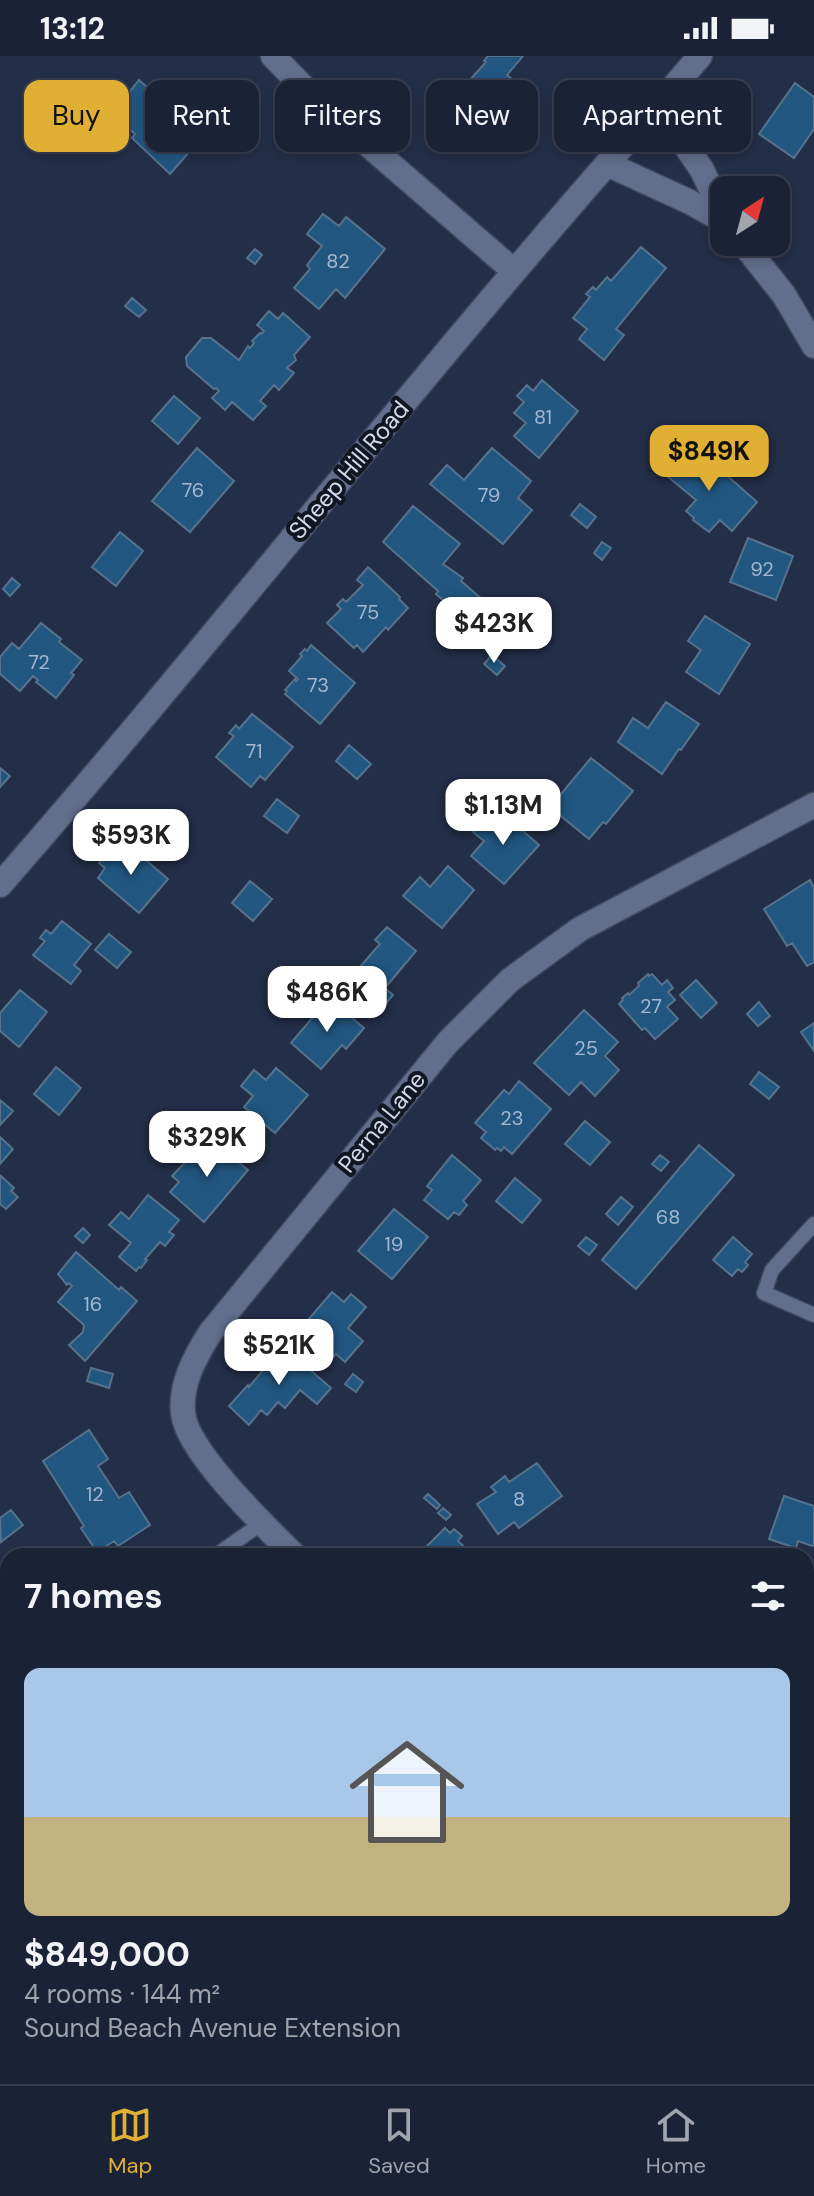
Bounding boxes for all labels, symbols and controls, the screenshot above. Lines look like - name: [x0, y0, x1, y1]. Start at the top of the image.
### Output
- text: 13:12: [40, 9, 105, 48]
- chip: Buy: [24, 80, 129, 152]
- chip: Rent: [145, 80, 259, 152]
- chip: Filters: [275, 80, 410, 152]
- chip: New: [426, 80, 538, 152]
- chip: Apartment: [554, 80, 751, 152]
- north arrow: [710, 176, 790, 256]
- map controls: [710, 176, 790, 256]
- house number: 82: [326, 248, 350, 274]
- street label: Sheep Hill Road: [282, 394, 416, 545]
- house number: 81: [534, 404, 552, 430]
- pin: $849K: [653, 425, 765, 493]
- text: $849K: [668, 434, 750, 468]
- house number: 76: [182, 477, 204, 503]
- house number: 79: [478, 482, 500, 508]
- house number: 92: [750, 556, 774, 582]
- pin: $423K: [438, 597, 550, 665]
- house number: 75: [357, 599, 379, 625]
- text: $423K: [454, 606, 534, 640]
- house number: 72: [28, 649, 50, 675]
- house number: 73: [307, 672, 329, 698]
- house number: 71: [246, 738, 263, 764]
- pin: $1.13M: [438, 779, 568, 847]
- text: $1.13M: [463, 788, 543, 822]
- pin: $593K: [75, 809, 187, 877]
- text: $593K: [91, 818, 171, 852]
- pin: $486K: [271, 966, 383, 1034]
- text: $486K: [286, 975, 368, 1009]
- house number: 27: [640, 993, 662, 1019]
- house number: 25: [574, 1035, 598, 1061]
- street label: Perna Lane: [331, 1064, 432, 1179]
- house number: 23: [500, 1105, 524, 1131]
- pin: $329K: [151, 1111, 263, 1179]
- text: $329K: [167, 1120, 247, 1154]
- house number: 68: [656, 1204, 680, 1230]
- house number: 19: [385, 1231, 403, 1257]
- house number: 16: [84, 1291, 102, 1317]
- pin: $521K: [223, 1319, 335, 1387]
- text: $521K: [242, 1328, 316, 1362]
- house number: 12: [86, 1481, 104, 1507]
- house number: 8: [513, 1486, 525, 1512]
- text: 7 homes: [24, 1574, 163, 1619]
- icon: filters: [746, 1574, 790, 1618]
- icon: home: [335, 1720, 479, 1864]
- text: $849,000: [24, 1932, 190, 1977]
- text: 4 rooms · 144 m²: [24, 1977, 220, 2011]
- text: Sound Beach Avenue Extension: [24, 2011, 401, 2045]
- tab: Map: [108, 2103, 152, 2180]
- tab: Saved: [368, 2103, 430, 2180]
- tab: Home: [646, 2103, 706, 2180]

